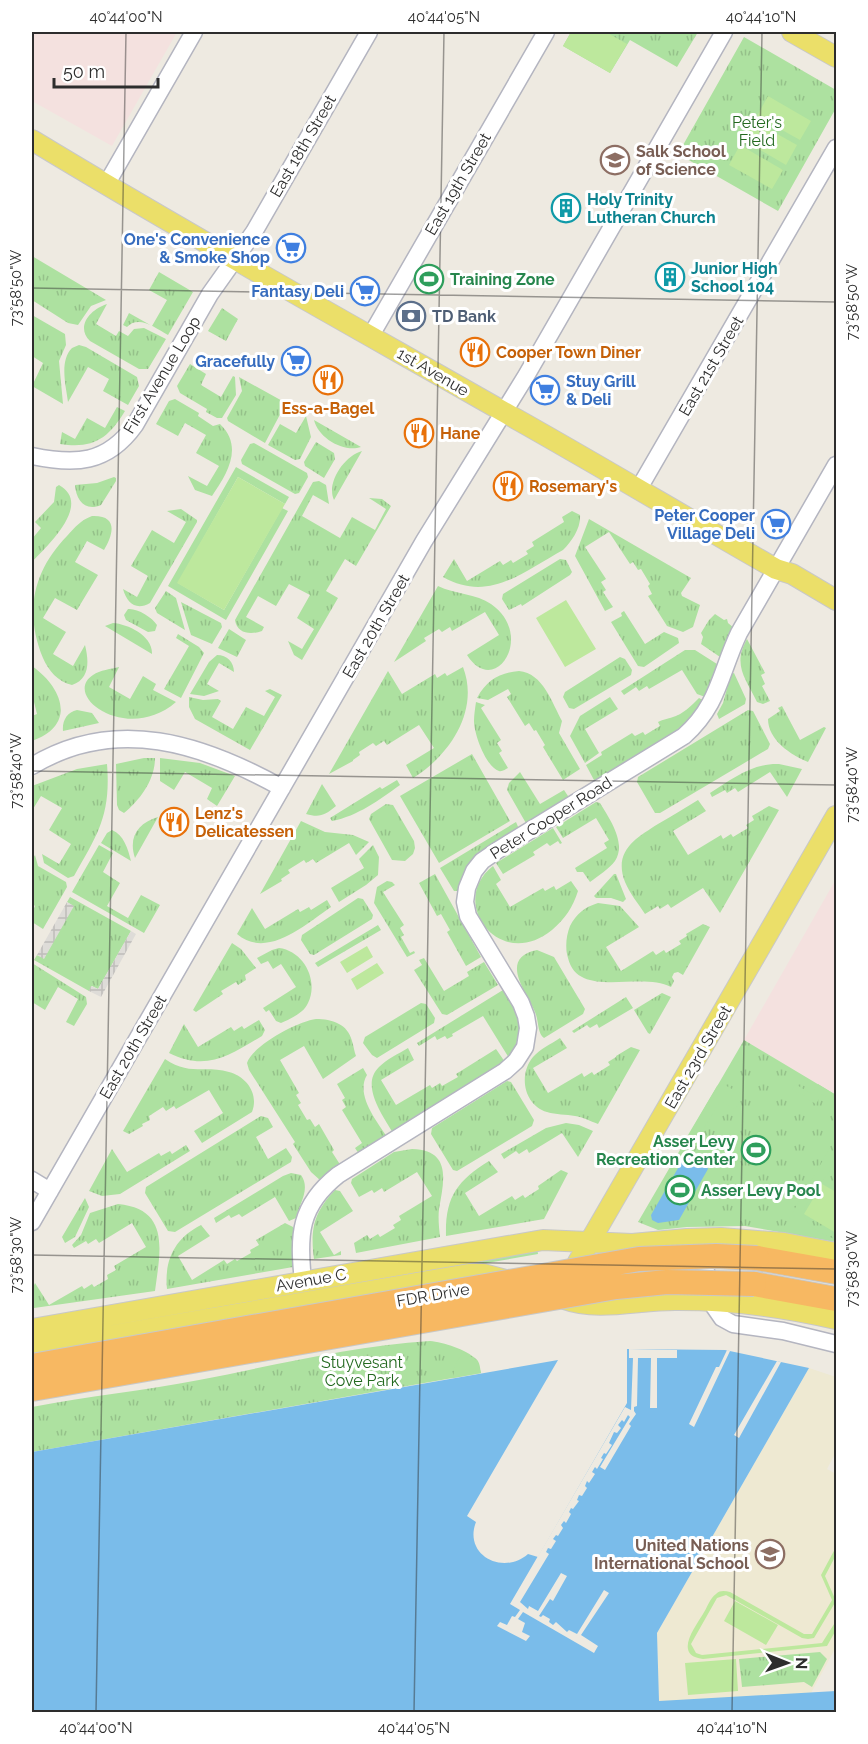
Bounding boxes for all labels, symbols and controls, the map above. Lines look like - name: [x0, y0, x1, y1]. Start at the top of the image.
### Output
- text: 40°44'00"N: [89, 8, 163, 26]
- text: 40°44'05"N: [408, 8, 480, 26]
- text: 40°44'10"N: [726, 8, 796, 26]
- scale bar: [54, 51, 158, 89]
- text: 50 m: [63, 61, 105, 82]
- street label: East 18th Street: [266, 91, 340, 201]
- park label: Peter's Field: [732, 113, 782, 150]
- street label: East 19th Street: [421, 129, 495, 239]
- place label: Salk School of Science: [636, 142, 727, 179]
- school or university icon: Salk School of Science: [599, 144, 631, 176]
- place label: Holy Trinity Lutheran Church: [587, 190, 716, 227]
- building icon: Holy Trinity Lutheran Church: [550, 192, 582, 224]
- place label: One's Convenience & Smoke Shop: [124, 230, 270, 267]
- supermarket icon: One's Convenience & Smoke Shop: [275, 232, 307, 264]
- text: 73°58'50"W: [7, 249, 25, 326]
- place label: Junior High School 104: [691, 259, 778, 296]
- building icon: Junior High School 104: [654, 261, 686, 293]
- sports icon: Training Zone: [413, 263, 445, 295]
- text: 73°58'50"W: [843, 263, 861, 340]
- place label: Training Zone: [450, 270, 555, 289]
- supermarket icon: Fantasy Deli: [349, 275, 381, 307]
- place label: Fantasy Deli: [251, 282, 344, 301]
- bank icon: TD Bank: [395, 300, 427, 332]
- place label: TD Bank: [432, 307, 496, 326]
- street label: East 21st Street: [675, 312, 748, 419]
- street label: First Avenue Loop: [119, 313, 205, 437]
- restaurant icon: Cooper Town Diner: [459, 336, 491, 368]
- place label: Cooper Town Diner: [496, 343, 641, 362]
- street label: 1st Avenue: [394, 344, 472, 400]
- supermarket icon: Gracefully: [280, 345, 312, 377]
- place label: Gracefully: [195, 352, 275, 371]
- restaurant icon: Ess-a-Bagel: [312, 364, 344, 396]
- place label: Stuy Grill & Deli: [566, 372, 637, 409]
- supermarket icon: Stuy Grill & Deli: [529, 374, 561, 406]
- place label: Ess-a-Bagel: [282, 399, 375, 418]
- restaurant icon: Hane: [403, 417, 435, 449]
- place label: Hane: [440, 424, 481, 443]
- restaurant icon: Rosemary's: [492, 470, 524, 502]
- place label: Rosemary's: [529, 477, 617, 496]
- place label: Peter Cooper Village Deli: [654, 506, 755, 543]
- supermarket icon: Peter Cooper Village Deli: [760, 508, 792, 540]
- street label: East 20th Street: [339, 570, 414, 681]
- text: 73°58'40"W: [7, 733, 25, 809]
- text: 73°58'40"W: [843, 747, 861, 823]
- street label: Peter Cooper Road: [487, 773, 615, 863]
- place label: Lenz's Delicatessen: [195, 804, 294, 841]
- restaurant icon: Lenz's Delicatessen: [158, 806, 190, 838]
- street label: East 20th Street: [96, 991, 171, 1102]
- street label: East 23rd Street: [661, 1001, 736, 1112]
- place label: Asser Levy Recreation Center: [596, 1132, 735, 1169]
- sports icon: Asser Levy Recreation Center: [740, 1134, 772, 1166]
- sports icon: Asser Levy Pool: [664, 1174, 696, 1206]
- place label: Asser Levy Pool: [701, 1181, 822, 1200]
- text: 73°58'30"W: [7, 1216, 25, 1293]
- text: 73°58'30"W: [843, 1230, 861, 1307]
- street label: Avenue C: [274, 1264, 348, 1296]
- street label: FDR Drive: [395, 1279, 471, 1311]
- park label: Stuyvesant Cove Park: [321, 1353, 404, 1390]
- place label: United Nations International School: [594, 1536, 750, 1573]
- school or university icon: United Nations International School: [754, 1538, 786, 1570]
- north arrow: [757, 1633, 817, 1693]
- text: N: [792, 1657, 811, 1670]
- text: 40°44'00"N: [59, 1719, 133, 1737]
- text: 40°44'05"N: [378, 1719, 450, 1737]
- text: 40°44'10"N: [697, 1719, 767, 1737]

